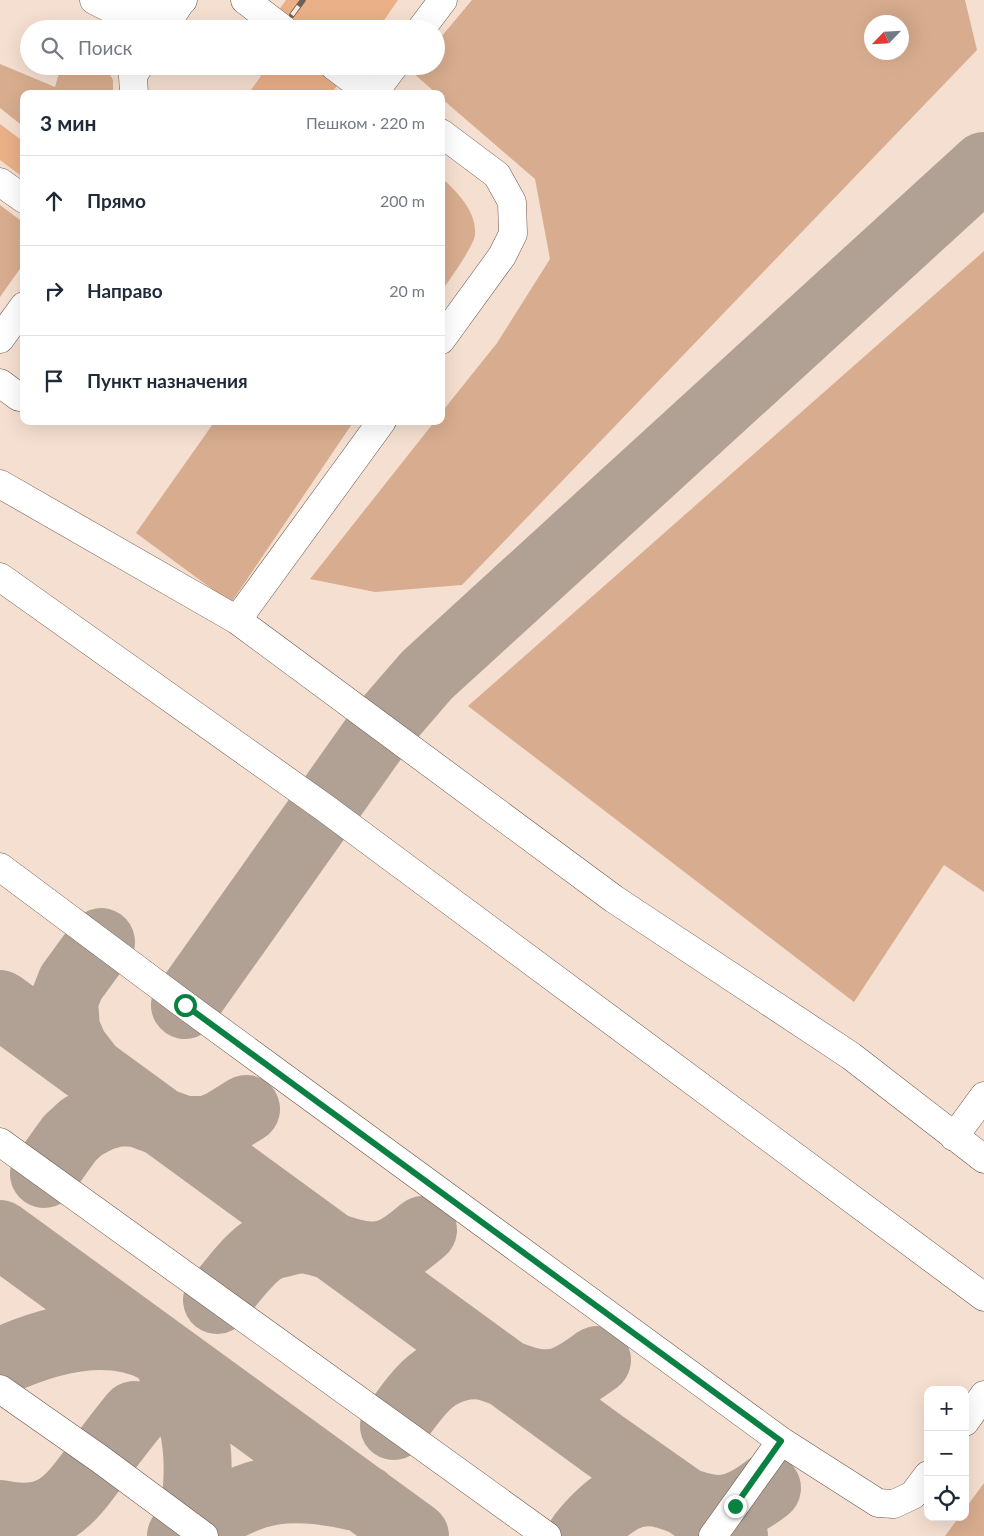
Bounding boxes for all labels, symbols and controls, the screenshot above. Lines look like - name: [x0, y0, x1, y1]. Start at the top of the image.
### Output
- north arrow: [864, 15, 909, 60]
- search box: [20, 20, 445, 75]
- icon: search: [38, 34, 66, 62]
- text: Поиск: [78, 36, 132, 59]
- text: 3 мин: [40, 110, 97, 135]
- text: Пешком · 220 m: [306, 113, 425, 132]
- icon: ahead: [40, 187, 68, 215]
- text: Прямо: [87, 189, 146, 212]
- text: 200 m: [380, 191, 425, 210]
- icon: right: [40, 277, 68, 305]
- text: Направо: [87, 279, 163, 302]
- text: 20 m: [389, 281, 425, 300]
- icon: arrive: [40, 367, 68, 395]
- text: Пункт назначения: [87, 369, 248, 392]
- route start: [174, 994, 197, 1017]
- map controls: [924, 1386, 969, 1521]
- button: +: [924, 1386, 969, 1431]
- button: −: [924, 1431, 969, 1476]
- button: locate: [924, 1476, 969, 1521]
- route end: [724, 1495, 747, 1518]

